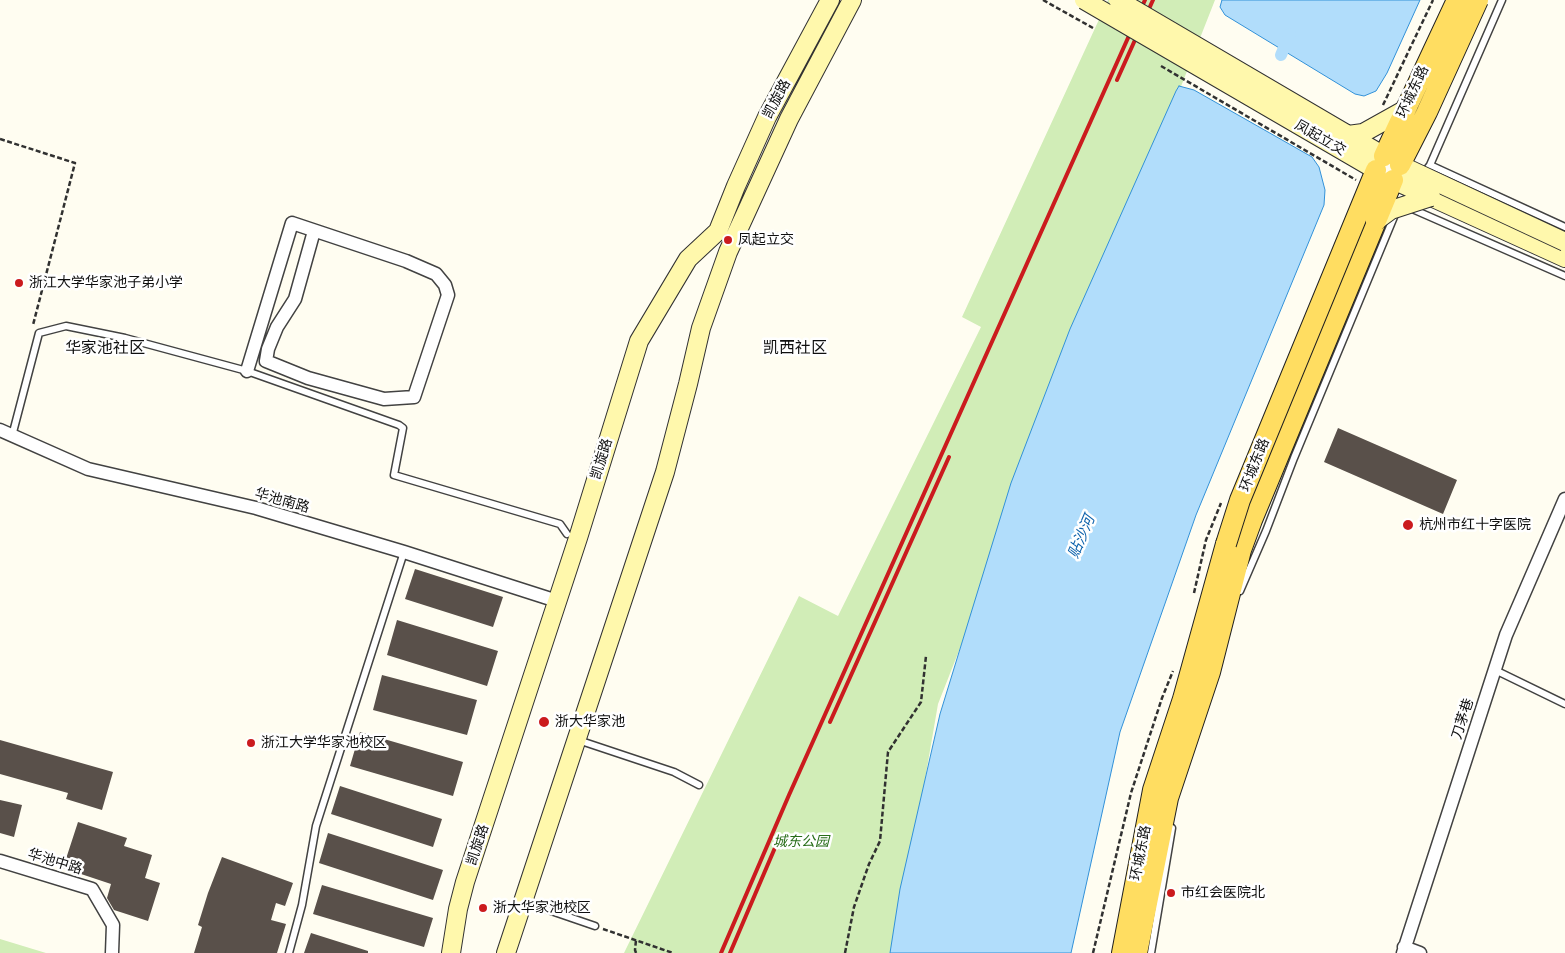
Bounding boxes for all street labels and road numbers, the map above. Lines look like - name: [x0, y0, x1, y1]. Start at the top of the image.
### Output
- street label: 环城东路: [1394, 63, 1432, 121]
- street label: 凯旋路: [760, 77, 794, 121]
- street label: 凤起立交: [1292, 117, 1348, 159]
- street label: 凯旋路: [588, 436, 616, 482]
- street label: 环城东路: [1237, 436, 1273, 494]
- street label: 华池南路: [253, 485, 311, 517]
- street label: 刀茅巷: [1449, 696, 1477, 742]
- street label: 凯旋路: [464, 822, 492, 868]
- street label: 环城东路: [1127, 824, 1155, 882]
- street label: 华池中路: [26, 846, 84, 878]

